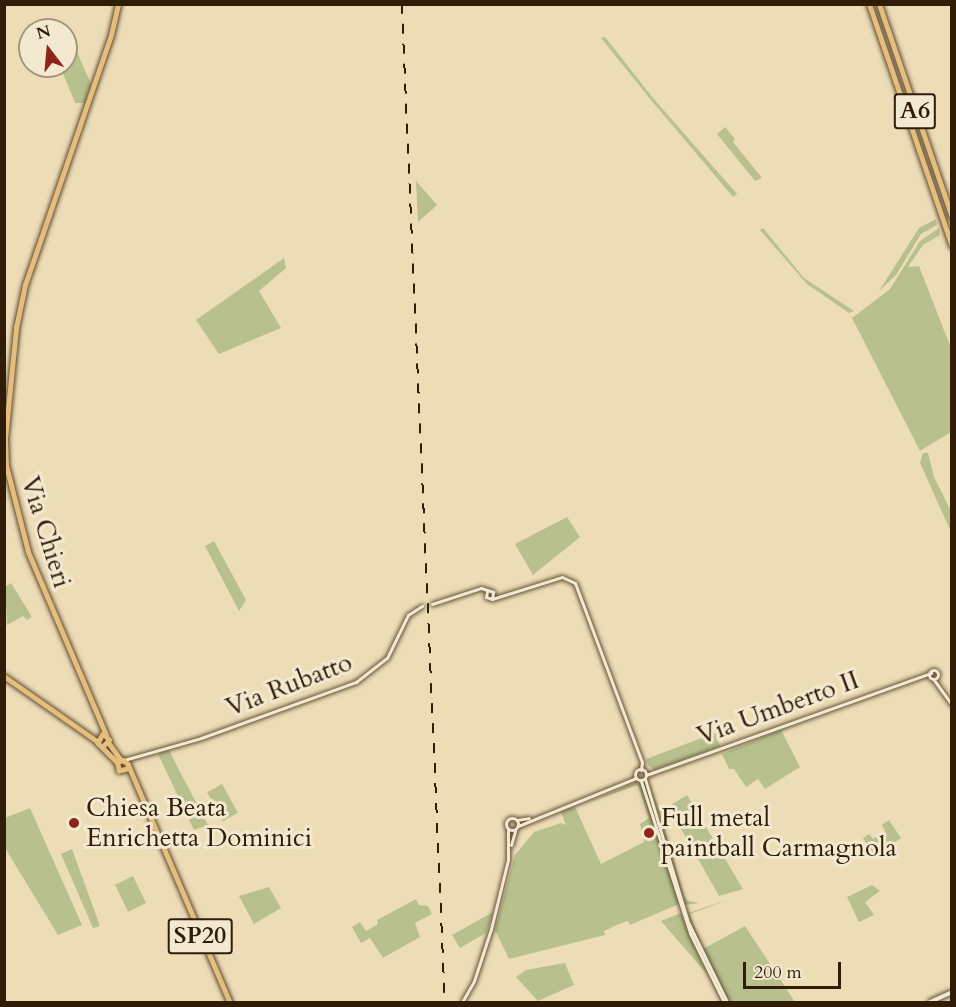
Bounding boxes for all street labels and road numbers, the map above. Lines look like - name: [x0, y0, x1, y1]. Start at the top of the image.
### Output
- road number: A6: [892, 90, 938, 132]
- street label: Via Chieri: [14, 473, 78, 591]
- street label: Via Rubatto: [222, 647, 356, 723]
- street label: Via Umberto II: [693, 664, 863, 752]
- road number: SP20: [167, 915, 233, 957]

